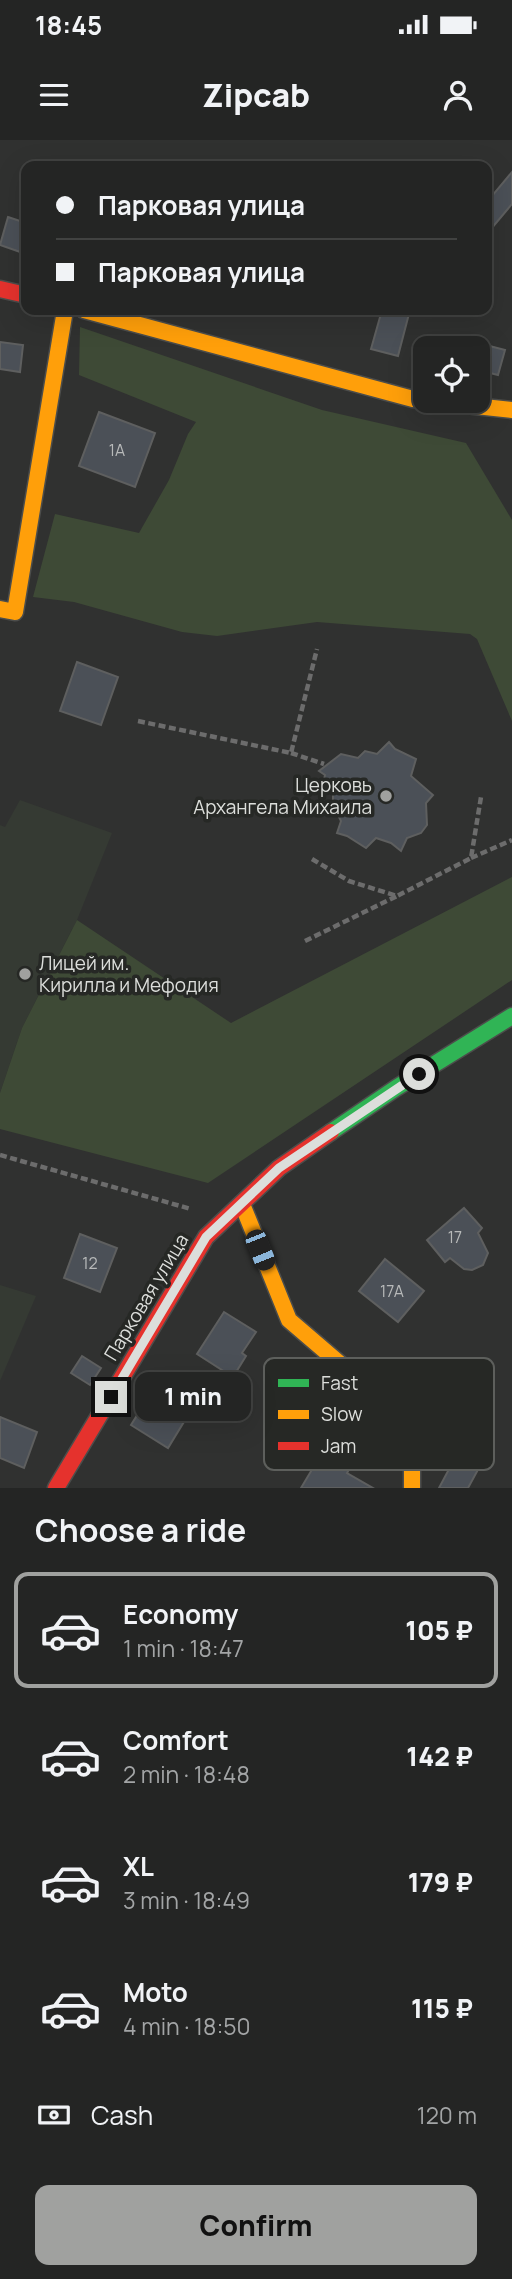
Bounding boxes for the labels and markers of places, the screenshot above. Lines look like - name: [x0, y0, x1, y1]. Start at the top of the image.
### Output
- place label: Церковь Архангела Михаила: [193, 772, 372, 820]
- marker: Церковь Архангела Михаила: [378, 788, 394, 804]
- place label: Лицей им. Кирилла и Мефодия: [39, 950, 219, 998]
- marker: Лицей им. Кирилла и Мефодия: [17, 966, 33, 982]

